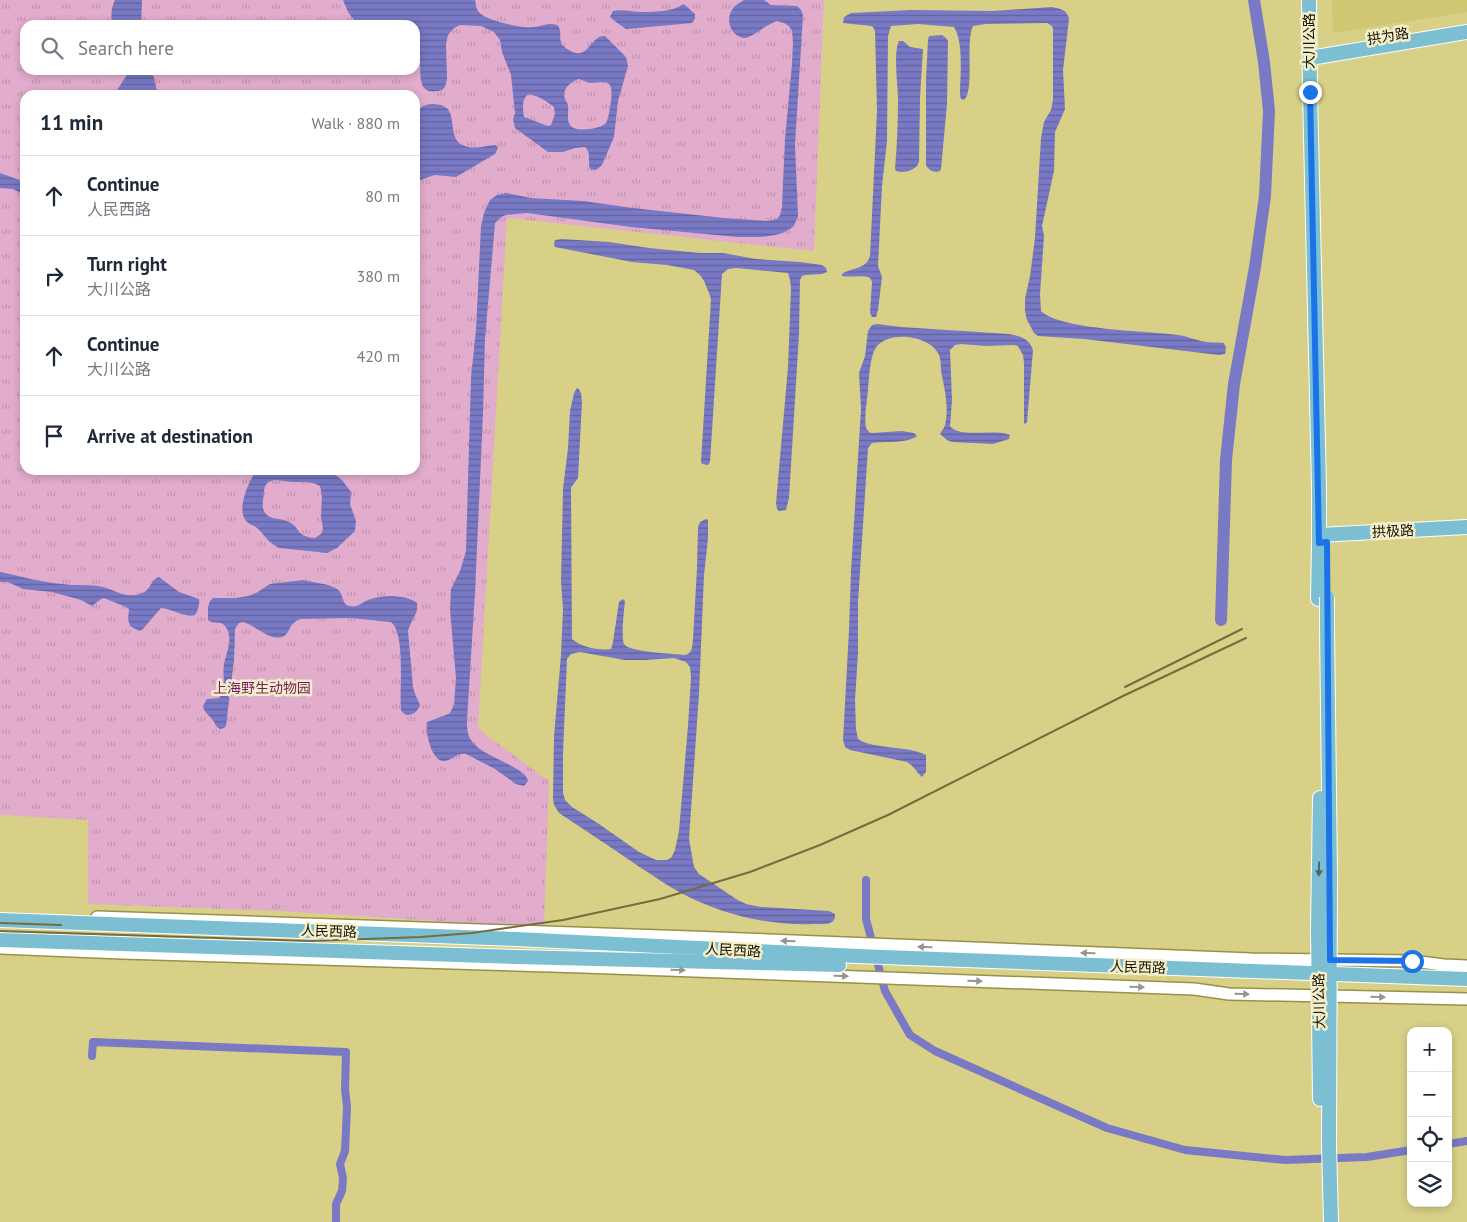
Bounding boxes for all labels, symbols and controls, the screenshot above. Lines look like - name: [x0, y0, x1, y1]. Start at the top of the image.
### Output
- street label: 大川公路: [1300, 13, 1318, 69]
- search box: [20, 20, 420, 75]
- street label: 拱为路: [1366, 24, 1410, 48]
- icon: search: [38, 34, 66, 62]
- text: Search here: [78, 36, 174, 60]
- route end: [1299, 81, 1322, 104]
- text: 11 min: [40, 109, 103, 136]
- text: Walk · 880 m: [311, 113, 400, 133]
- text: Continue: [87, 172, 159, 196]
- icon: ahead: [40, 182, 68, 210]
- text: 80 m: [365, 186, 400, 206]
- text: 人民西路: [87, 199, 151, 219]
- text: Turn right: [87, 252, 167, 276]
- icon: right: [40, 262, 68, 290]
- text: 380 m: [357, 266, 400, 286]
- text: 大川公路: [87, 279, 151, 299]
- text: Continue: [87, 332, 159, 356]
- icon: ahead: [40, 342, 68, 370]
- text: 420 m: [357, 346, 400, 366]
- text: 大川公路: [87, 359, 151, 379]
- icon: arrive: [40, 422, 68, 450]
- text: Arrive at destination: [87, 424, 253, 448]
- street label: 拱极路: [1372, 521, 1414, 541]
- park label: 上海野生动物园: [213, 679, 311, 697]
- one-way arrow: [1315, 861, 1323, 877]
- street label: 人民西路: [301, 921, 357, 941]
- one-way arrow: [780, 937, 796, 945]
- street label: 人民西路: [705, 940, 761, 960]
- one-way arrow: [917, 942, 933, 950]
- one-way arrow: [1080, 948, 1096, 956]
- route start: [1401, 950, 1424, 973]
- street label: 人民西路: [1110, 957, 1166, 977]
- one-way arrow: [671, 967, 687, 975]
- one-way arrow: [833, 973, 849, 981]
- street label: 大川公路: [1310, 973, 1328, 1029]
- one-way arrow: [967, 978, 983, 986]
- one-way arrow: [1129, 983, 1145, 991]
- one-way arrow: [1235, 990, 1251, 998]
- one-way arrow: [1371, 993, 1387, 1001]
- map controls: [1407, 1027, 1452, 1207]
- button: +: [1407, 1027, 1452, 1072]
- button: −: [1407, 1072, 1452, 1117]
- button: locate: [1407, 1117, 1452, 1162]
- button: layers: [1407, 1162, 1452, 1207]

